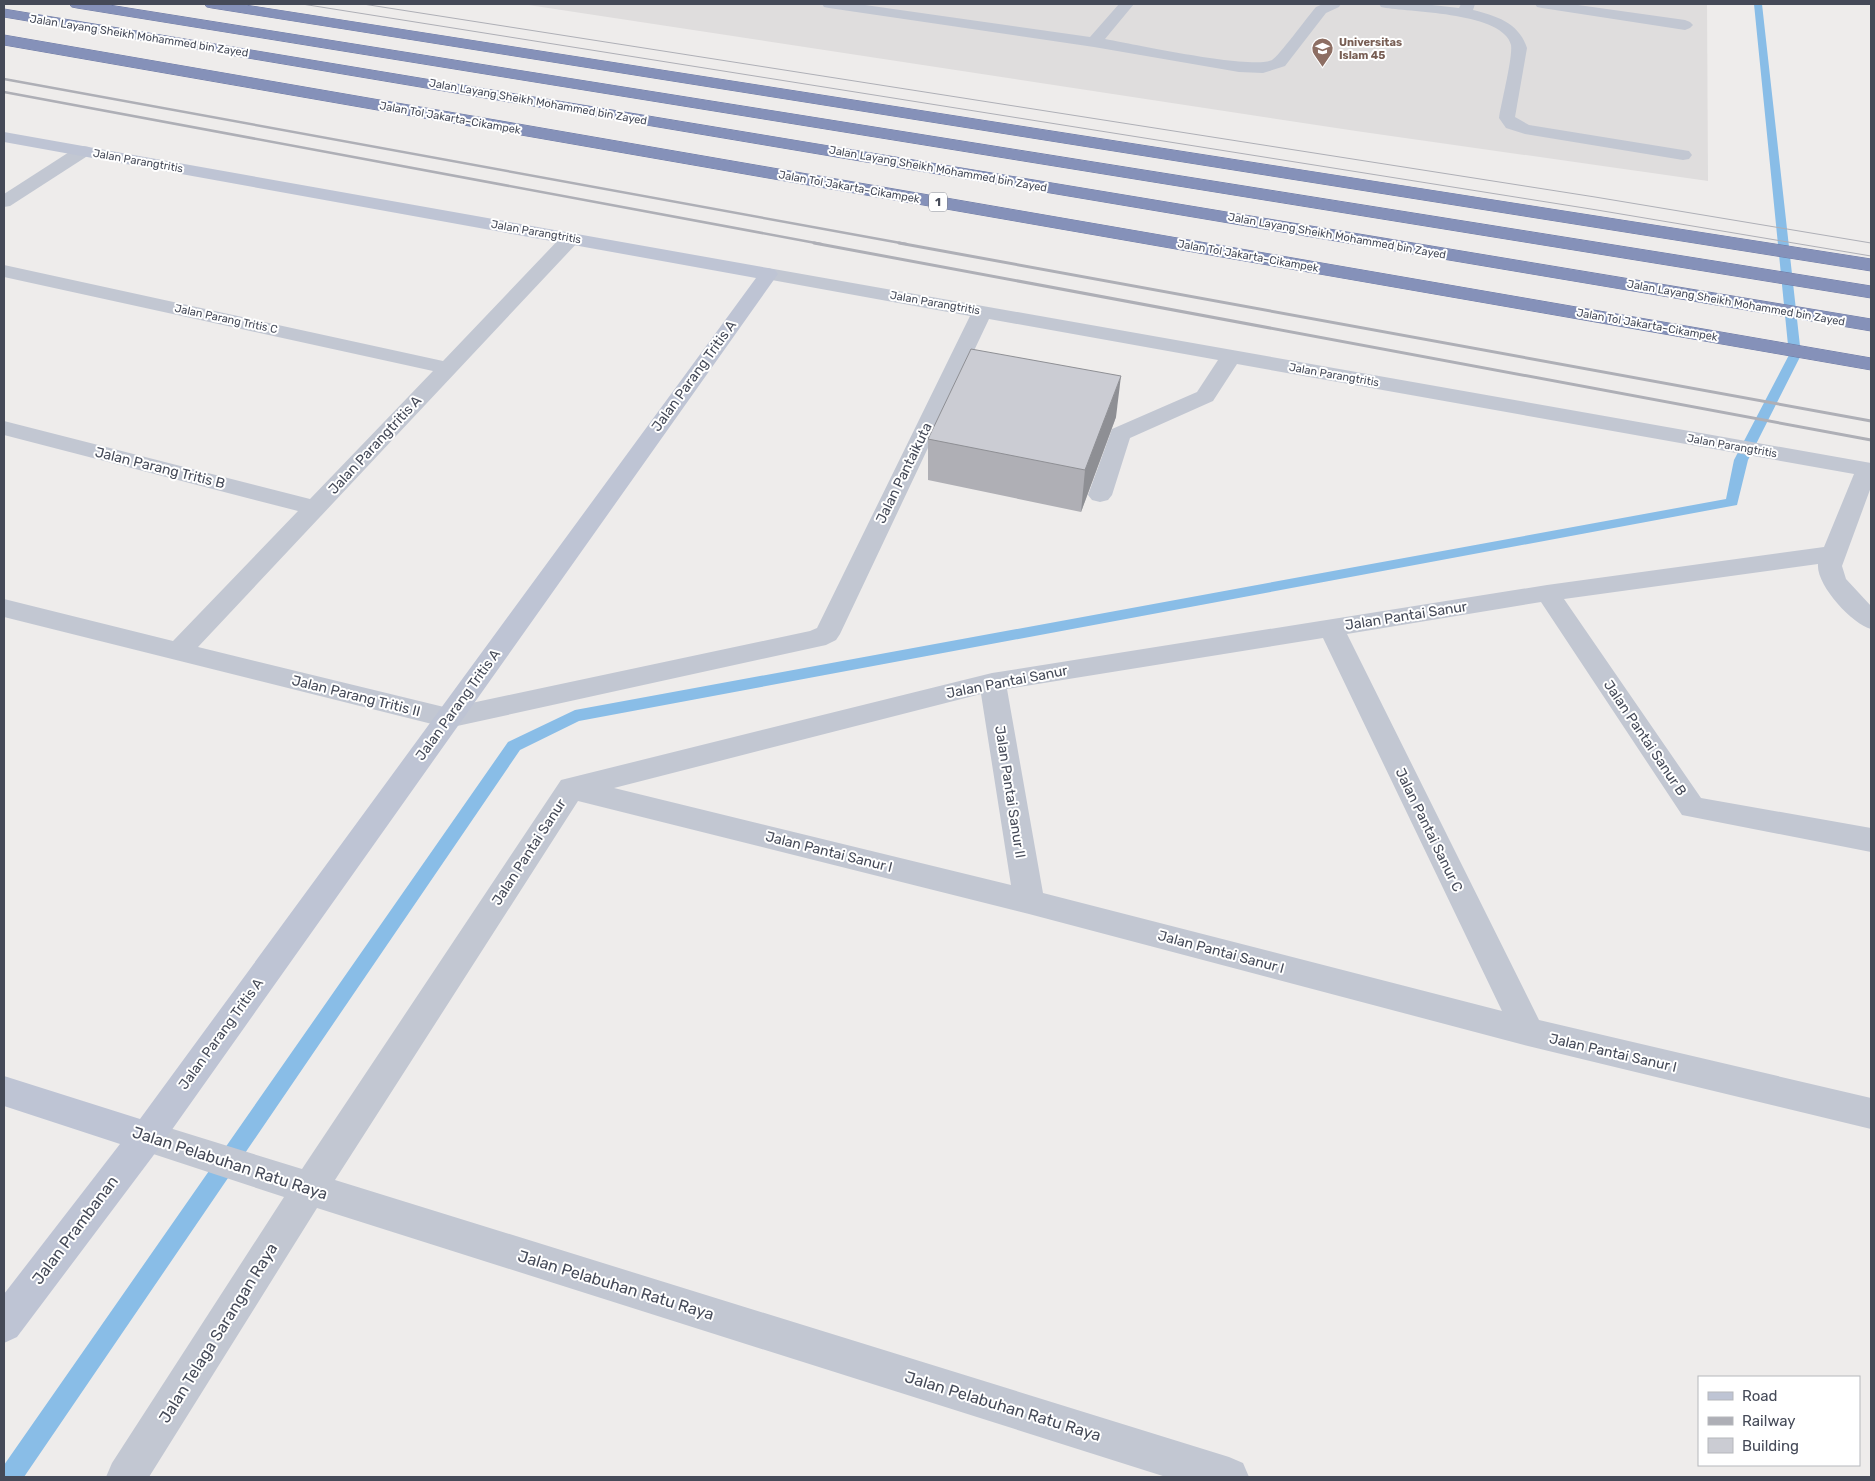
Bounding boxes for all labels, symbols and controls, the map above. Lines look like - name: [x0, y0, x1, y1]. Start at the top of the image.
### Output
- street label: Jalan Layang Sheikh Mohammed bin Zayed: [29, 12, 249, 60]
- school or university icon: Universitas Islam 45: [1311, 36, 1335, 67]
- place label: Universitas Islam 45: [1339, 36, 1402, 62]
- street label: Jalan Layang Sheikh Mohammed bin Zayed: [428, 76, 648, 128]
- street label: Jalan Tol Jakarta–Cikampek: [378, 99, 522, 137]
- street label: Jalan Layang Sheikh Mohammed bin Zayed: [828, 143, 1048, 195]
- street label: Jalan Parangtritis: [92, 147, 184, 175]
- street label: Jalan Tol Jakarta–Cikampek: [777, 168, 921, 206]
- road number: 1: [929, 192, 947, 212]
- street label: Jalan Layang Sheikh Mohammed bin Zayed: [1227, 210, 1447, 262]
- street label: Jalan Parangtritis: [490, 218, 582, 246]
- street label: Jalan Tol Jakarta–Cikampek: [1176, 237, 1320, 275]
- street label: Jalan Layang Sheikh Mohammed bin Zayed: [1626, 277, 1846, 329]
- street label: Jalan Parangtritis: [889, 289, 981, 317]
- street label: Jalan Parang Tritis C: [173, 302, 279, 336]
- street label: Jalan Tol Jakarta–Cikampek: [1575, 306, 1719, 344]
- street label: Jalan Parang Tritis A: [648, 317, 740, 435]
- street label: Jalan Parangtritis: [1288, 361, 1380, 389]
- street label: Jalan Parangtritis A: [325, 392, 425, 498]
- street label: Jalan Pantaikuta: [872, 420, 936, 526]
- street label: Jalan Parangtritis: [1686, 432, 1778, 460]
- street label: Jalan Parang Tritis B: [93, 444, 227, 492]
- street label: Jalan Pantai Sanur: [1344, 598, 1469, 634]
- street label: Jalan Parang Tritis A: [412, 646, 504, 764]
- street label: Jalan Pantai Sanur: [945, 662, 1070, 702]
- street label: Jalan Parang Tritis II: [290, 672, 422, 720]
- street label: Jalan Pantai Sanur B: [1600, 677, 1690, 799]
- street label: Jalan Pantai Sanur II: [991, 724, 1029, 860]
- street label: Jalan Pantai Sanur C: [1392, 765, 1466, 895]
- street label: Jalan Pantai Sanur: [488, 795, 570, 908]
- street label: Jalan Pantai Sanur I: [764, 828, 894, 876]
- street label: Jalan Pantai Sanur I: [1156, 927, 1286, 977]
- street label: Jalan Parang Tritis A: [175, 975, 267, 1093]
- street label: Jalan Pantai Sanur I: [1548, 1030, 1678, 1076]
- street label: Jalan Pelabuhan Ratu Raya: [130, 1122, 330, 1204]
- street label: Jalan Prambanan: [28, 1172, 122, 1288]
- street label: Jalan Telaga Sarangan Raya: [155, 1240, 281, 1426]
- street label: Jalan Pelabuhan Ratu Raya: [516, 1246, 716, 1324]
- street label: Jalan Pelabuhan Ratu Raya: [903, 1367, 1103, 1445]
- legend: [1698, 1376, 1860, 1466]
- text: Road: [1742, 1387, 1778, 1405]
- text: Railway: [1742, 1412, 1796, 1430]
- text: Building: [1742, 1437, 1799, 1455]

